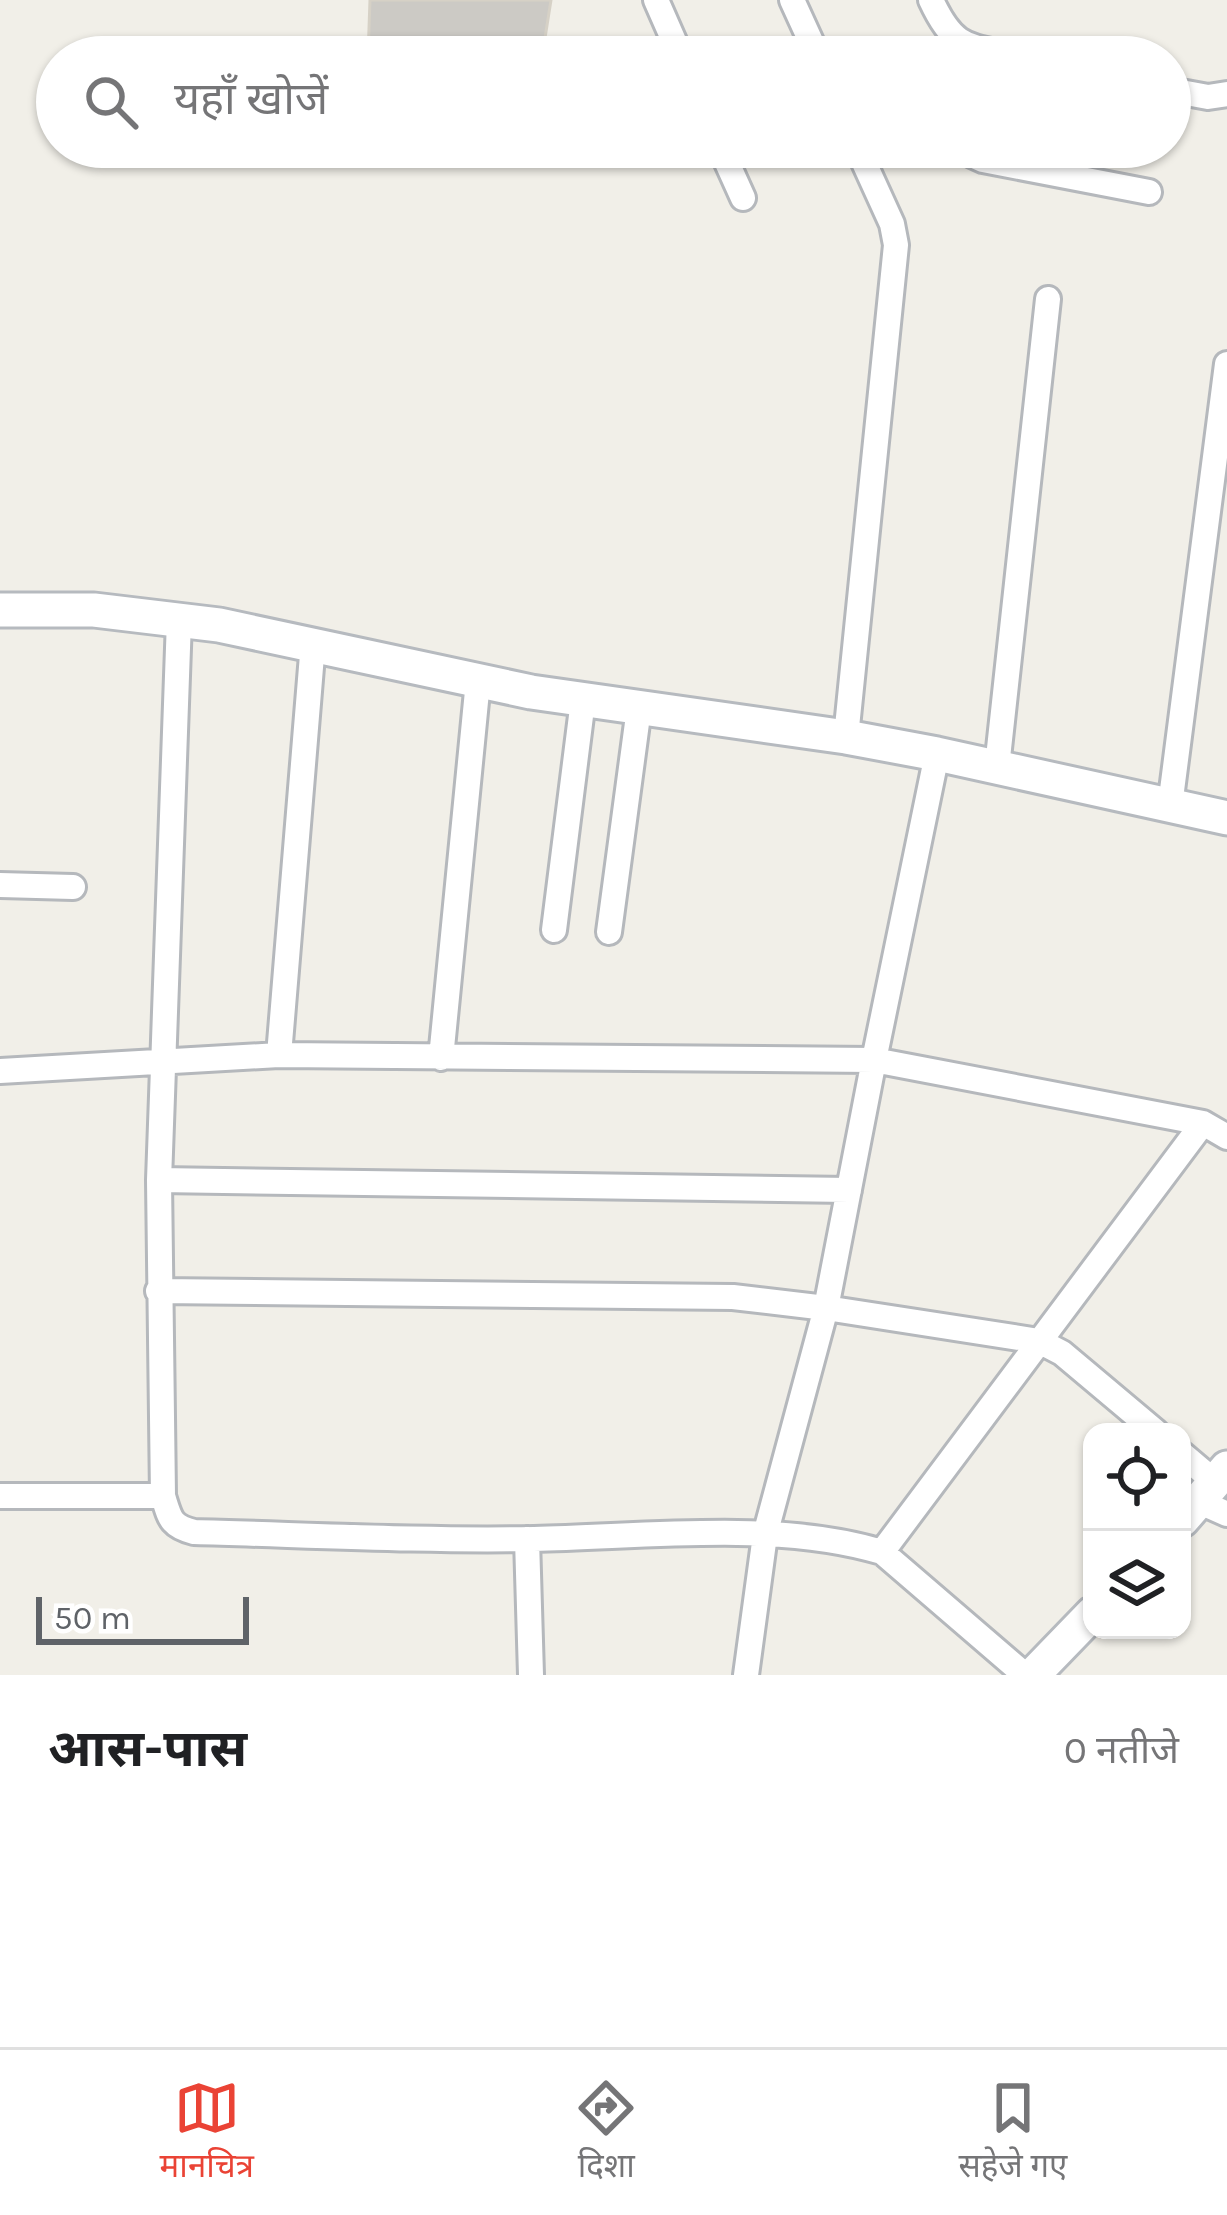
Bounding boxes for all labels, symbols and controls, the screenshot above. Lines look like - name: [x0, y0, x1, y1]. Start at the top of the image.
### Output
- search box: [36, 36, 1191, 168]
- icon: search: [78, 69, 144, 135]
- text: यहाँ खोजें: [174, 73, 328, 125]
- map controls: [1083, 1423, 1191, 1639]
- button: locate: [1083, 1423, 1191, 1531]
- button: layers: [1083, 1531, 1191, 1639]
- scale bar: [36, 1591, 249, 1644]
- text: 50 m: [54, 1599, 131, 1637]
- text: आस-पास: [48, 1719, 247, 1779]
- text: 0 नतीजे: [1064, 1727, 1179, 1773]
- tab: मानचित्र: [160, 2075, 254, 2190]
- tab: दिशा: [573, 2075, 639, 2190]
- tab: सहेजे गए: [958, 2075, 1067, 2190]

